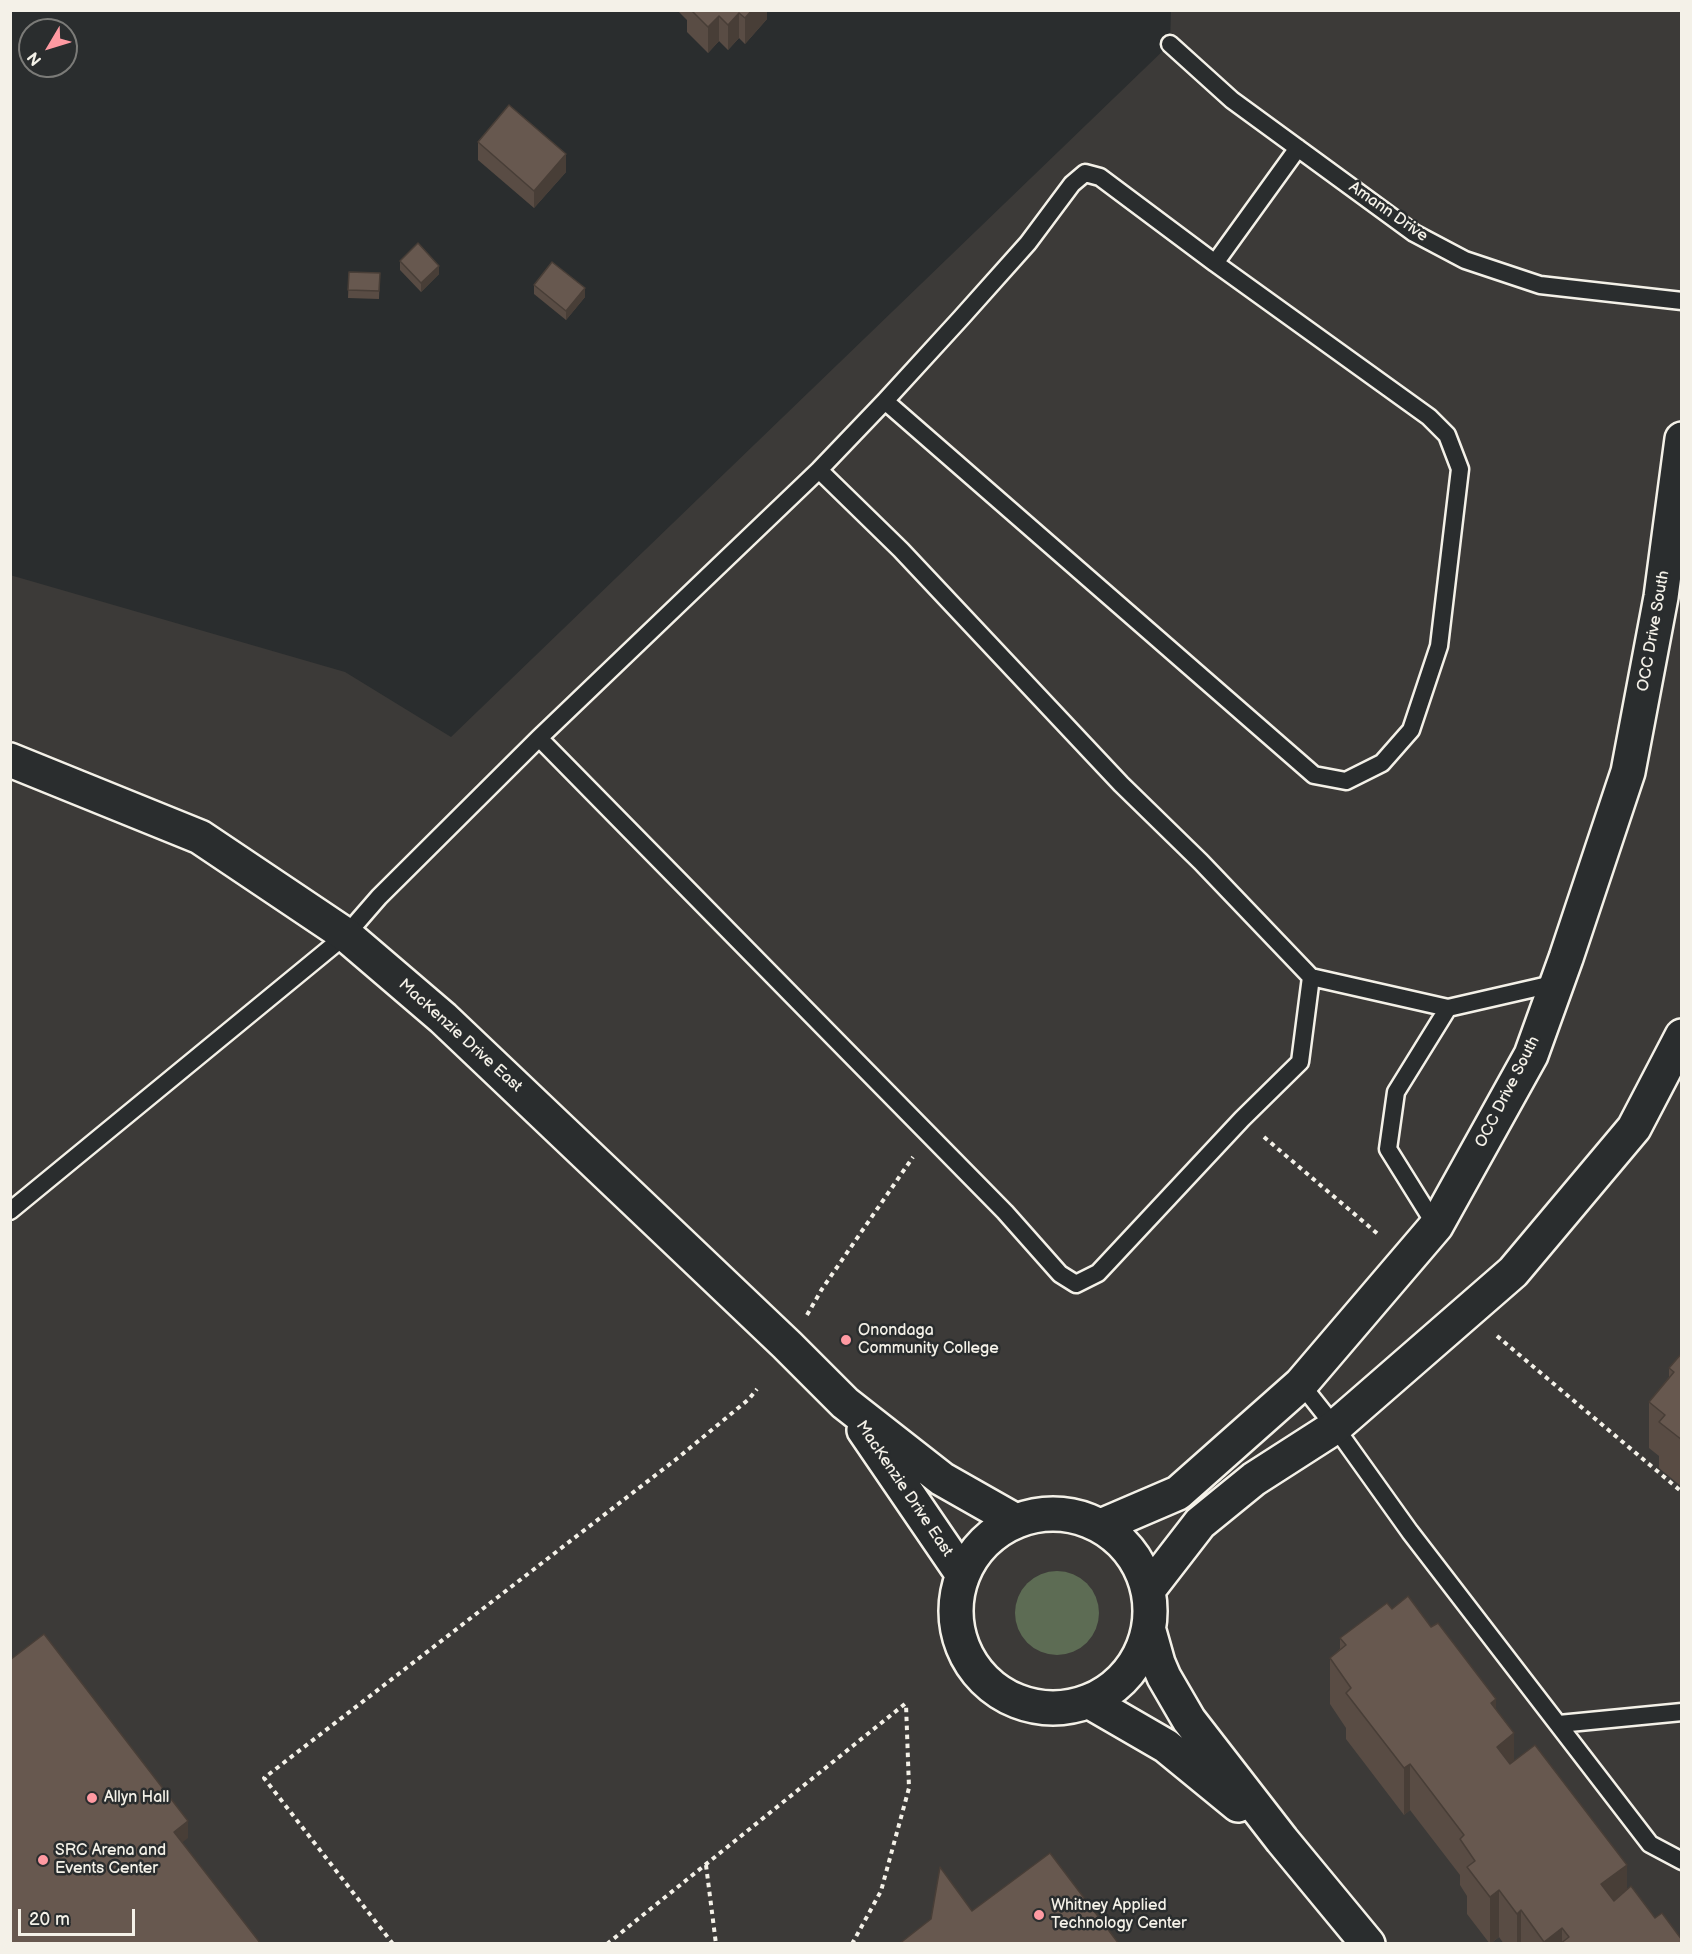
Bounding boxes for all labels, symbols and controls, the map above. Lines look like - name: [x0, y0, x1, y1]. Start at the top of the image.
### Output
- north arrow: [18, 18, 78, 78]
- text: N: [24, 48, 46, 69]
- street label: Amann Drive: [1345, 178, 1431, 246]
- street label: OCC Drive South: [1634, 569, 1674, 693]
- street label: MacKenzie Drive East: [394, 975, 526, 1097]
- street label: OCC Drive South: [1472, 1033, 1544, 1151]
- place label: Onondaga Community College: [858, 1321, 999, 1359]
- marker: Onondaga Community College: [839, 1333, 853, 1347]
- street label: MacKenzie Drive East: [851, 1417, 957, 1561]
- place label: Allyn Hall: [104, 1788, 169, 1808]
- marker: Allyn Hall: [85, 1791, 99, 1805]
- place label: SRC Arena and Events Center: [55, 1841, 166, 1879]
- marker: SRC Arena and Events Center: [36, 1853, 50, 1867]
- place label: Whitney Applied Technology Center: [1051, 1896, 1187, 1934]
- scale bar: [21, 1897, 138, 1935]
- marker: Whitney Applied Technology Center: [1032, 1908, 1046, 1922]
- text: 20 m: [29, 1909, 70, 1930]

